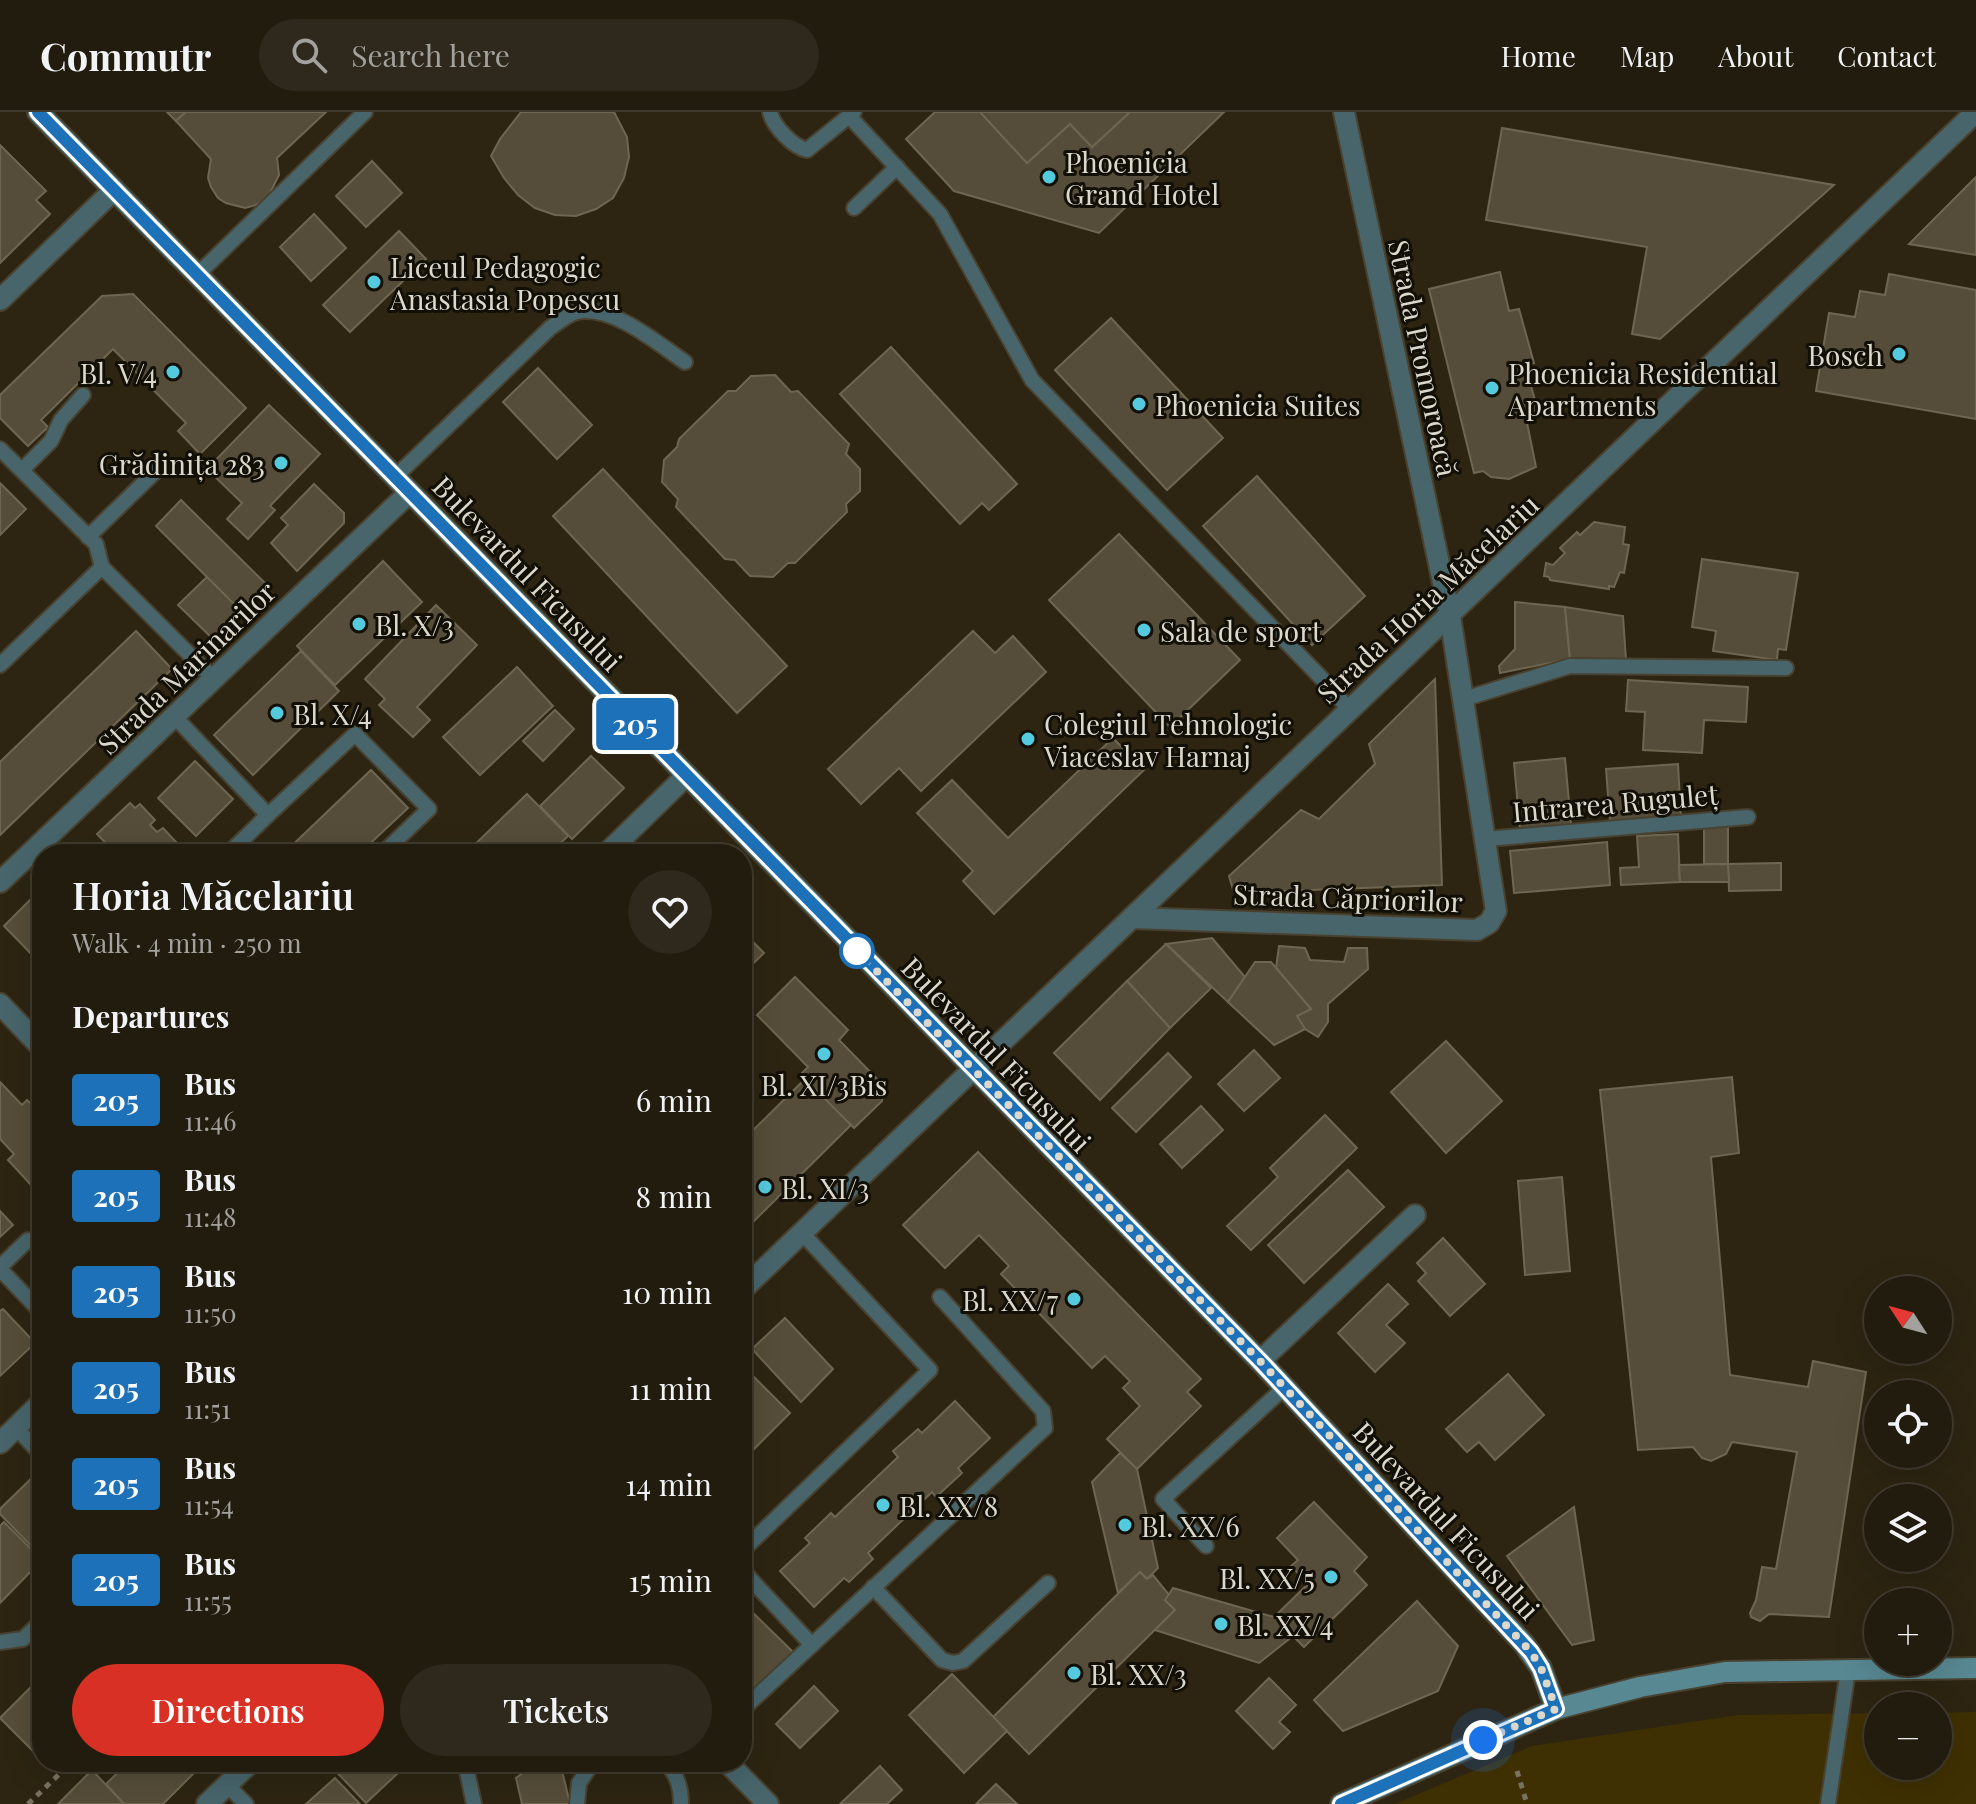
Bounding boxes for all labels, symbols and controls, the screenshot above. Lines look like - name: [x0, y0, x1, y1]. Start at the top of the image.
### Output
- search box: [259, 19, 819, 91]
- text: Commutr: [40, 30, 211, 81]
- icon: search: [287, 33, 331, 77]
- text: Search here: [351, 35, 510, 75]
- text: Home: [1501, 37, 1576, 74]
- text: Map: [1620, 37, 1674, 74]
- text: About: [1718, 37, 1793, 74]
- text: Contact: [1837, 37, 1936, 74]
- place label: Phoenicia Grand Hotel: [1065, 143, 1219, 212]
- marker: Phoenicia Grand Hotel: [1040, 168, 1058, 186]
- street label: Strada Promoroacă: [1381, 236, 1467, 480]
- place label: Liceul Pedagogic Anastasia Popescu: [389, 248, 620, 317]
- marker: Liceul Pedagogic Anastasia Popescu: [365, 273, 383, 291]
- place label: Bosch: [1808, 336, 1884, 373]
- marker: Bosch: [1890, 345, 1908, 363]
- place label: Bl. V/4: [80, 354, 157, 391]
- place label: Phoenicia Residential Apartments: [1507, 354, 1778, 423]
- marker: Bl. V/4: [164, 363, 182, 381]
- marker: Phoenicia Residential Apartments: [1483, 379, 1501, 397]
- place label: Phoenicia Suites: [1155, 386, 1361, 423]
- marker: Phoenicia Suites: [1130, 395, 1148, 413]
- place label: Grădinița 283: [99, 445, 265, 482]
- marker: Grădinița 283: [272, 454, 290, 472]
- street label: Bulevardul Ficusului: [425, 467, 631, 679]
- street label: Strada Horia Măcelariu: [1308, 485, 1546, 711]
- street label: Strada Marinarilor: [89, 572, 283, 762]
- place label: Bl. X/3: [375, 606, 454, 643]
- place label: Sala de sport: [1160, 612, 1323, 649]
- marker: Bl. X/3: [350, 615, 368, 633]
- marker: Sala de sport: [1135, 621, 1153, 639]
- place label: Bl. X/4: [293, 695, 372, 732]
- line badge: 205: [589, 698, 681, 750]
- marker: Bl. X/4: [268, 704, 286, 722]
- text: 205: [612, 705, 658, 742]
- place label: Colegiul Tehnologic Viaceslav Harnaj: [1043, 705, 1292, 774]
- marker: Colegiul Tehnologic Viaceslav Harnaj: [1019, 730, 1037, 748]
- street label: Intrarea Ruguleț: [1511, 774, 1721, 829]
- text: Horia Măcelariu: [72, 869, 354, 920]
- button: heart: [628, 870, 712, 954]
- street label: Strada Căpriorilor: [1232, 874, 1464, 920]
- text: Walk · 4 min · 250 m: [72, 925, 302, 960]
- unlabelled marker: [840, 934, 874, 968]
- street label: Bulevardul Ficusului: [894, 948, 1100, 1160]
- text: Departures: [72, 996, 229, 1036]
- marker: Bl. XI/3Bis: [815, 1045, 833, 1063]
- text: Bus: [184, 1063, 236, 1103]
- place label: Bl. XI/3Bis: [761, 1066, 887, 1103]
- text: 6 min: [636, 1080, 712, 1120]
- text: 205: [93, 1081, 139, 1118]
- text: 11:46: [184, 1103, 236, 1138]
- text: Bus: [184, 1159, 236, 1199]
- place label: Bl. XI/3: [781, 1169, 869, 1206]
- text: 8 min: [636, 1176, 712, 1216]
- text: 205: [93, 1177, 139, 1214]
- marker: Bl. XI/3: [756, 1178, 774, 1196]
- text: 11:48: [184, 1199, 237, 1234]
- text: Bus: [184, 1255, 236, 1295]
- text: 10 min: [622, 1272, 712, 1312]
- text: 205: [93, 1273, 139, 1310]
- north arrow: [1864, 1276, 1952, 1364]
- map controls: [1864, 1276, 1952, 1780]
- place label: Bl. XX/7: [962, 1281, 1059, 1318]
- marker: Bl. XX/7: [1065, 1290, 1083, 1308]
- text: 11:50: [184, 1295, 237, 1330]
- text: Bus: [184, 1351, 236, 1391]
- text: 11 min: [629, 1368, 712, 1408]
- text: 205: [93, 1369, 139, 1406]
- button: locate: [1864, 1380, 1952, 1468]
- text: 11:51: [184, 1391, 231, 1426]
- street label: Bulevardul Ficusului: [1346, 1413, 1548, 1627]
- text: Bus: [184, 1447, 236, 1487]
- text: 14 min: [625, 1464, 712, 1504]
- text: 205: [93, 1465, 139, 1502]
- button: layers: [1864, 1484, 1952, 1572]
- text: 11:54: [184, 1487, 234, 1522]
- place label: Bl. XX/8: [899, 1487, 998, 1524]
- marker: Bl. XX/8: [874, 1496, 892, 1514]
- place label: Bl. XX/6: [1141, 1507, 1240, 1544]
- marker: Bl. XX/6: [1116, 1516, 1134, 1534]
- text: Bus: [184, 1543, 236, 1583]
- place label: Bl. XX/5: [1219, 1559, 1315, 1596]
- text: 15 min: [628, 1560, 712, 1600]
- text: 205: [93, 1561, 139, 1598]
- marker: Bl. XX/5: [1322, 1568, 1340, 1586]
- text: 11:55: [184, 1583, 232, 1618]
- button: +: [1864, 1588, 1952, 1676]
- place label: Bl. XX/4: [1237, 1606, 1334, 1643]
- marker: Bl. XX/4: [1212, 1615, 1230, 1633]
- place label: Bl. XX/3: [1090, 1655, 1187, 1692]
- button: Directions: [72, 1664, 384, 1756]
- button: Tickets: [400, 1664, 712, 1756]
- marker: Bl. XX/3: [1065, 1664, 1083, 1682]
- button: −: [1864, 1692, 1952, 1780]
- your location: [1463, 1720, 1503, 1760]

